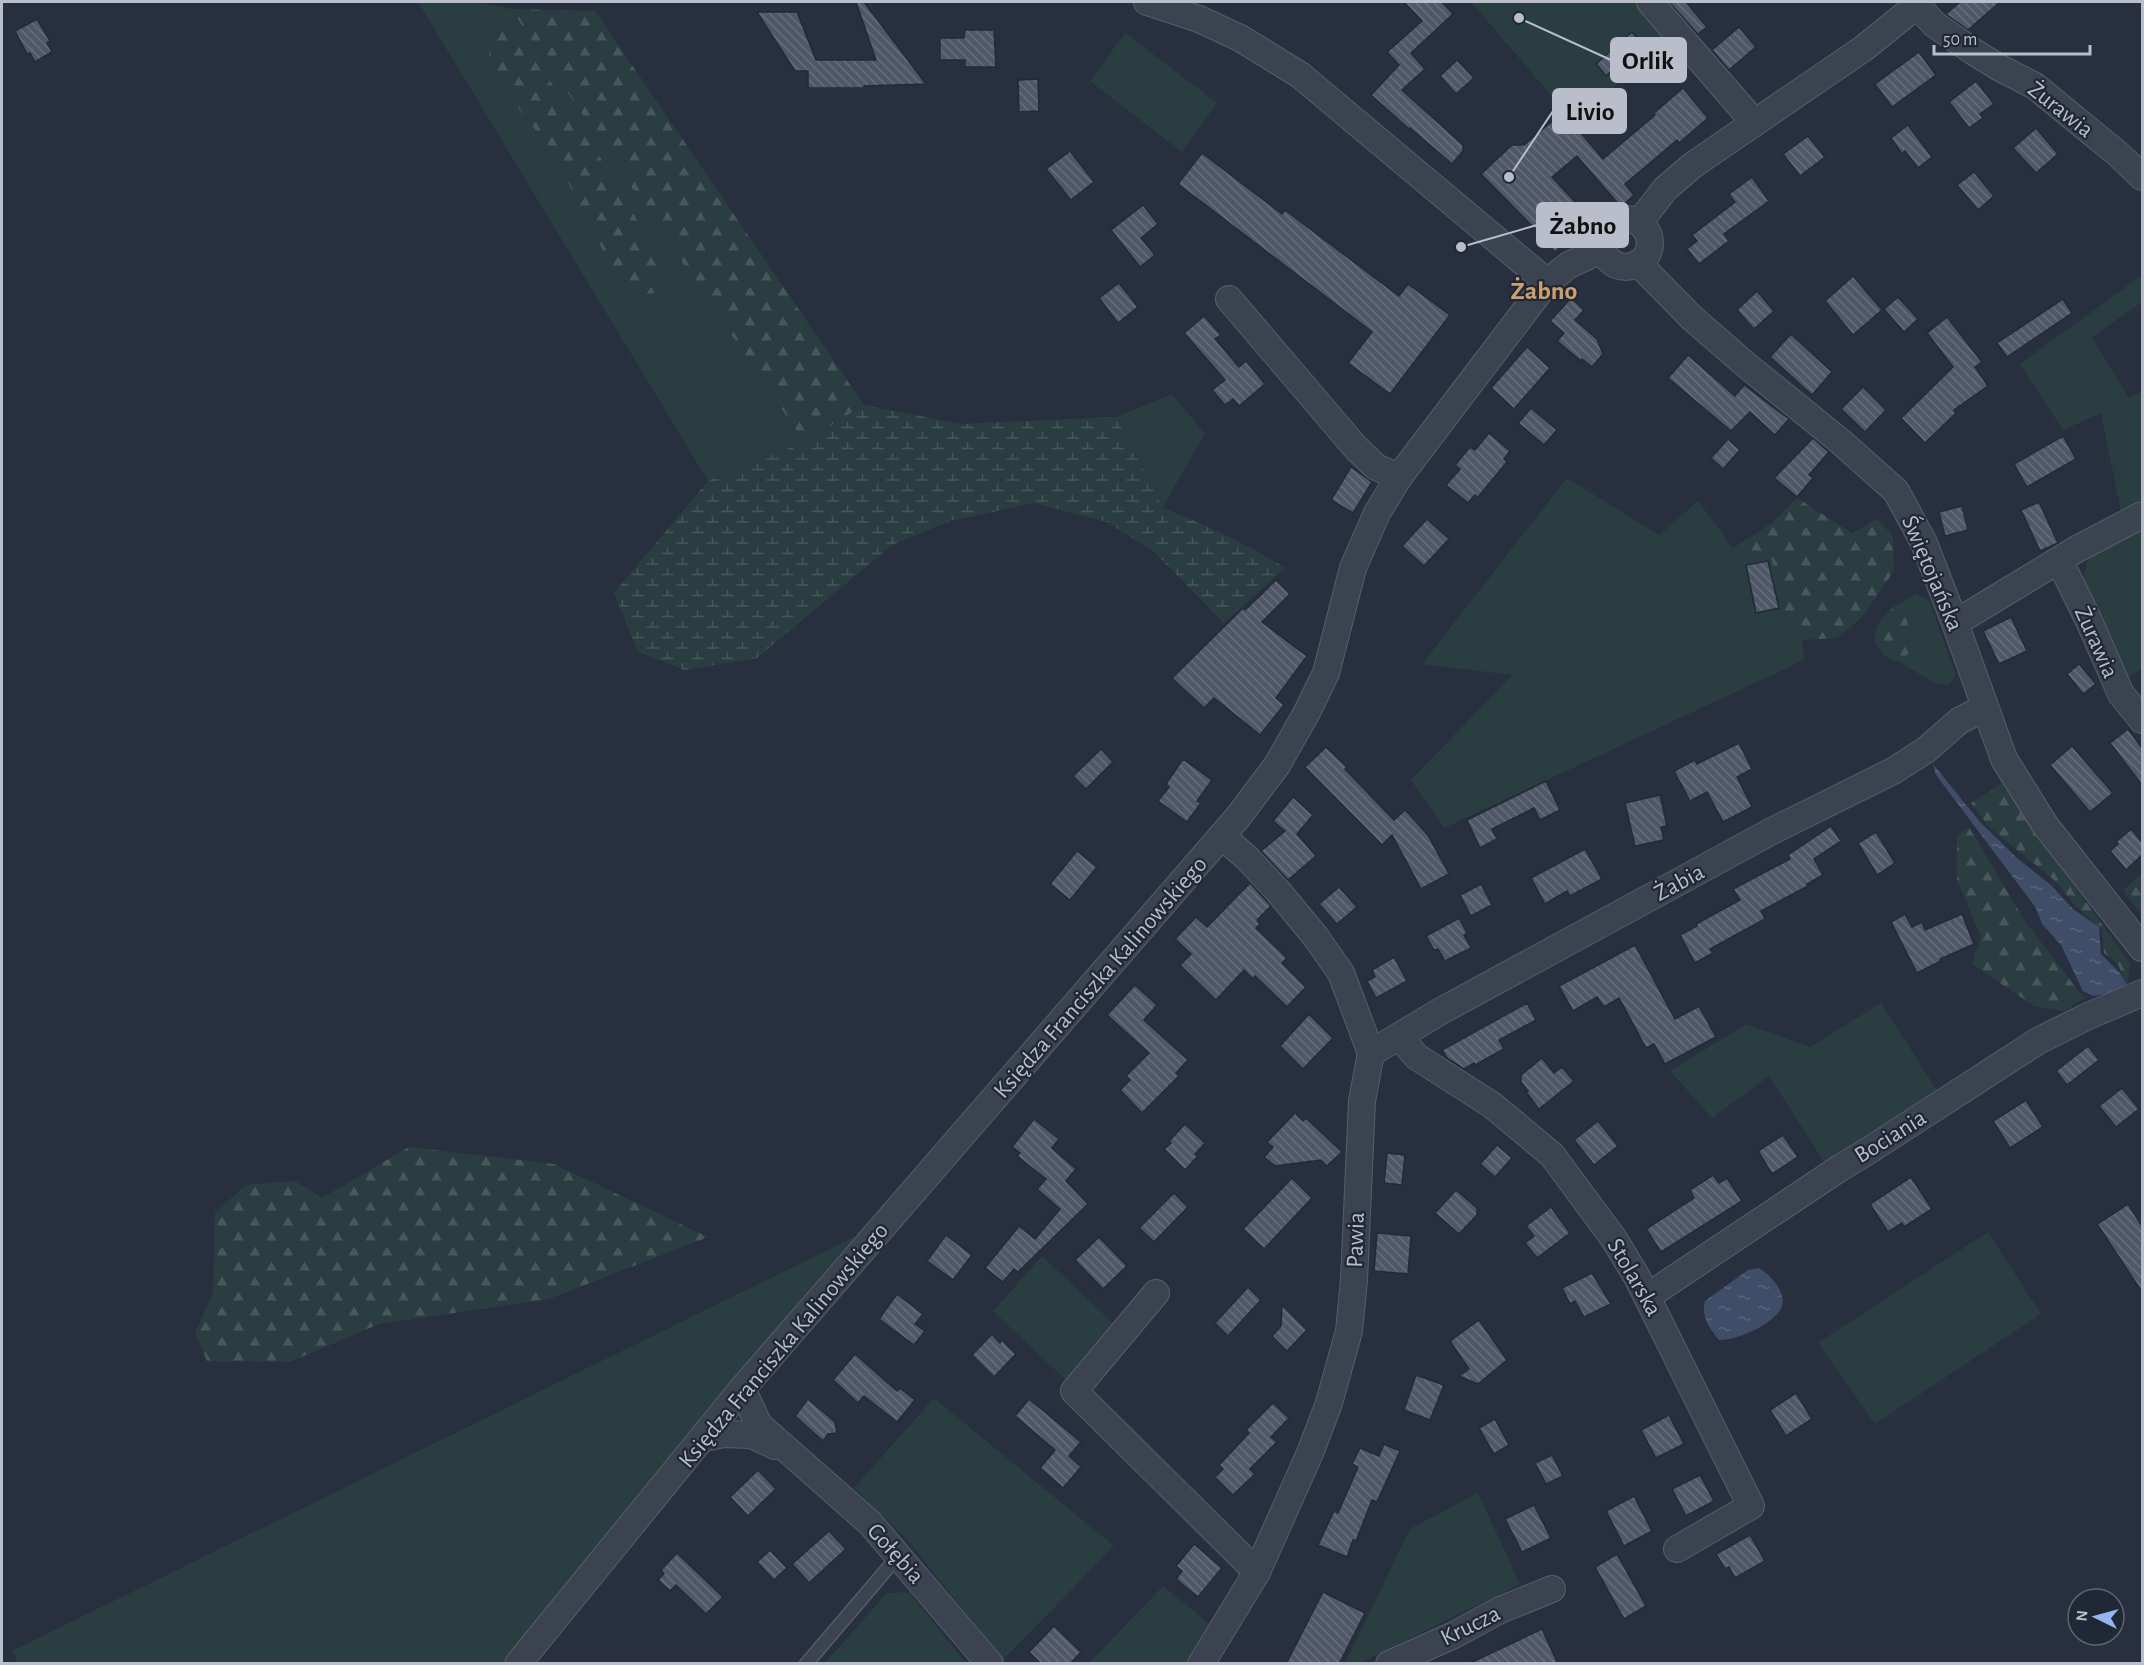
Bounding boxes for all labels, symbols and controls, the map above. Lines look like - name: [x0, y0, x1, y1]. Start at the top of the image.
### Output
- scale bar: [1934, 18, 2090, 56]
- text: 50 m: [1943, 31, 1977, 49]
- callout: Orlik: [1611, 38, 1686, 82]
- text: Orlik: [1622, 48, 1674, 74]
- street label: Żurawia: [2023, 76, 2098, 143]
- callout: Livio: [1553, 89, 1626, 133]
- text: Livio: [1565, 99, 1615, 125]
- callout: Żabno: [1537, 203, 1628, 247]
- text: Żabno: [1550, 212, 1617, 239]
- district label: Żabno: [1511, 277, 1578, 304]
- street label: Świętojańska: [1897, 511, 1969, 635]
- street label: Żurawia: [2070, 603, 2123, 682]
- street label: Księdza Franciszka Kalinowskiego: [990, 852, 1212, 1103]
- street label: Żabia: [1650, 859, 1709, 906]
- street label: Bociania: [1850, 1106, 1931, 1168]
- street label: Pawia: [1343, 1212, 1369, 1268]
- street label: Księdza Franciszka Kalinowskiego: [674, 1219, 893, 1473]
- street label: Stolarska: [1602, 1235, 1666, 1320]
- street label: Gołębia: [862, 1519, 928, 1589]
- north arrow: [2066, 1587, 2126, 1647]
- street label: Krucza: [1437, 1601, 1504, 1651]
- text: N: [2074, 1610, 2091, 1622]

